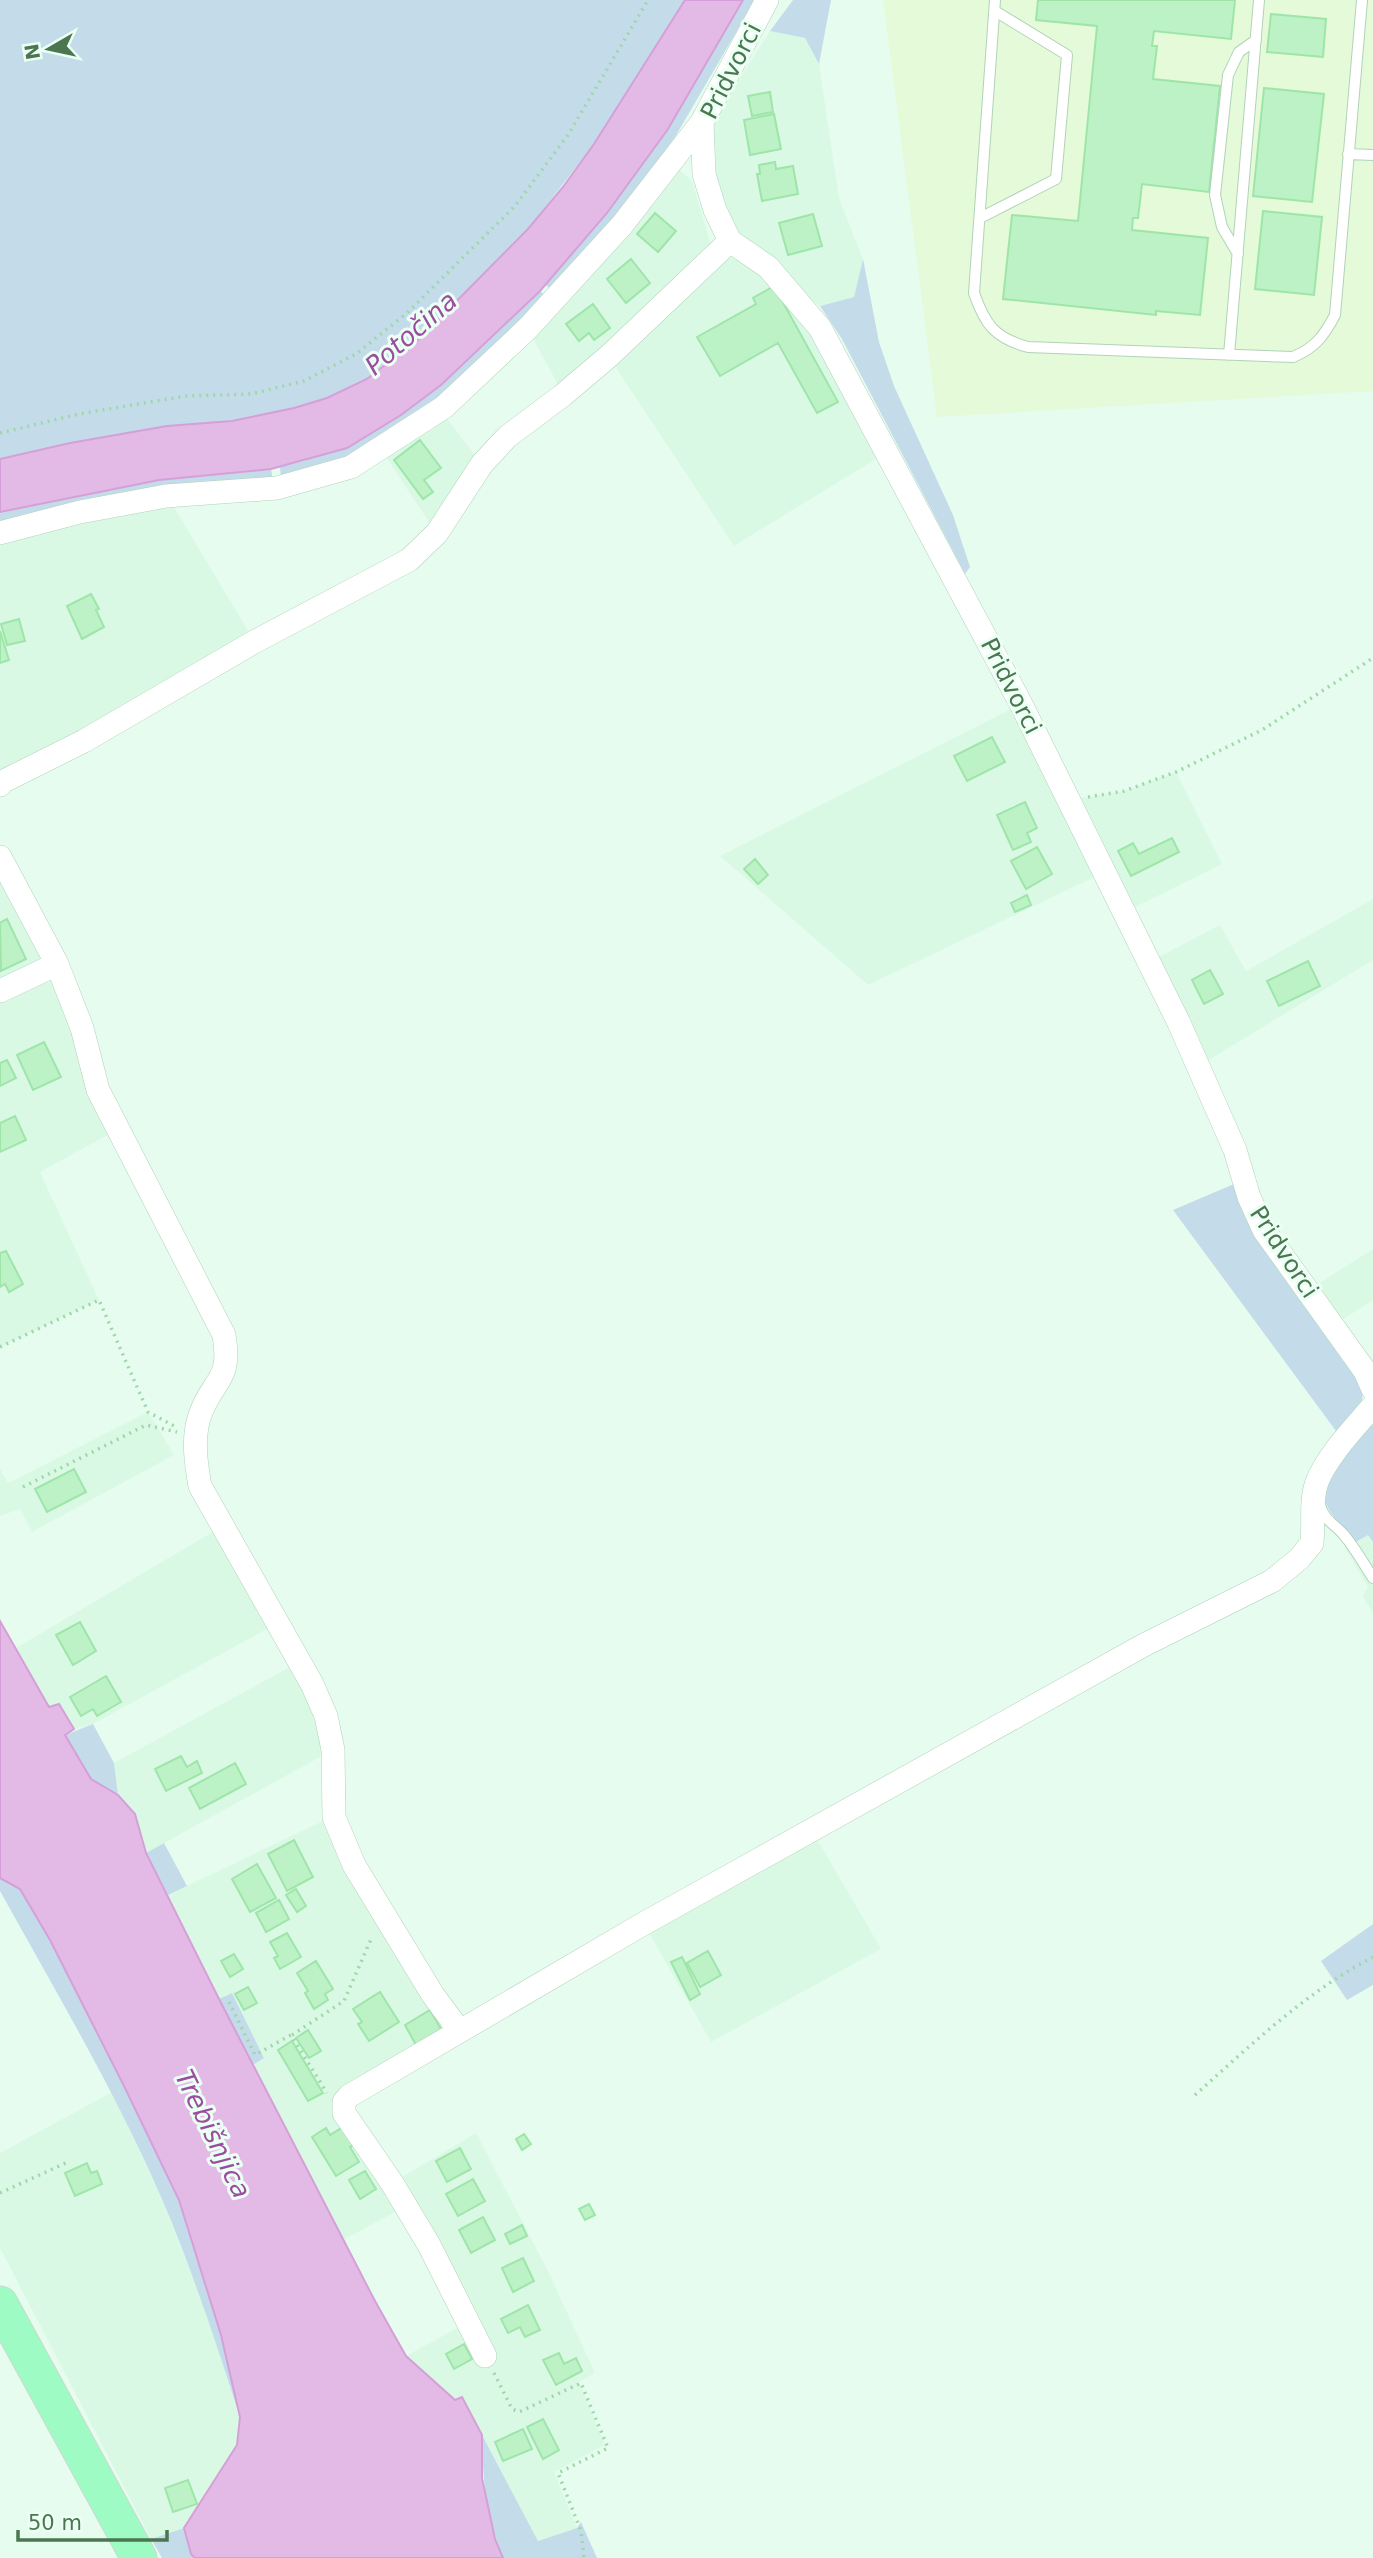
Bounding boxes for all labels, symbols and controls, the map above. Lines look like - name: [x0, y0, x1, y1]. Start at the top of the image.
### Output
- north arrow: [14, 14, 84, 84]
- street label: Pridvorci: [695, 18, 767, 124]
- text: N: [20, 42, 44, 61]
- water label: Potočina: [359, 285, 463, 381]
- street label: Pridvorci: [975, 633, 1047, 739]
- street label: Pridvorci: [1244, 1201, 1324, 1303]
- water label: Trebišnjica: [169, 2065, 257, 2203]
- scale bar: [18, 2498, 166, 2542]
- text: 50 m: [28, 2511, 82, 2535]

